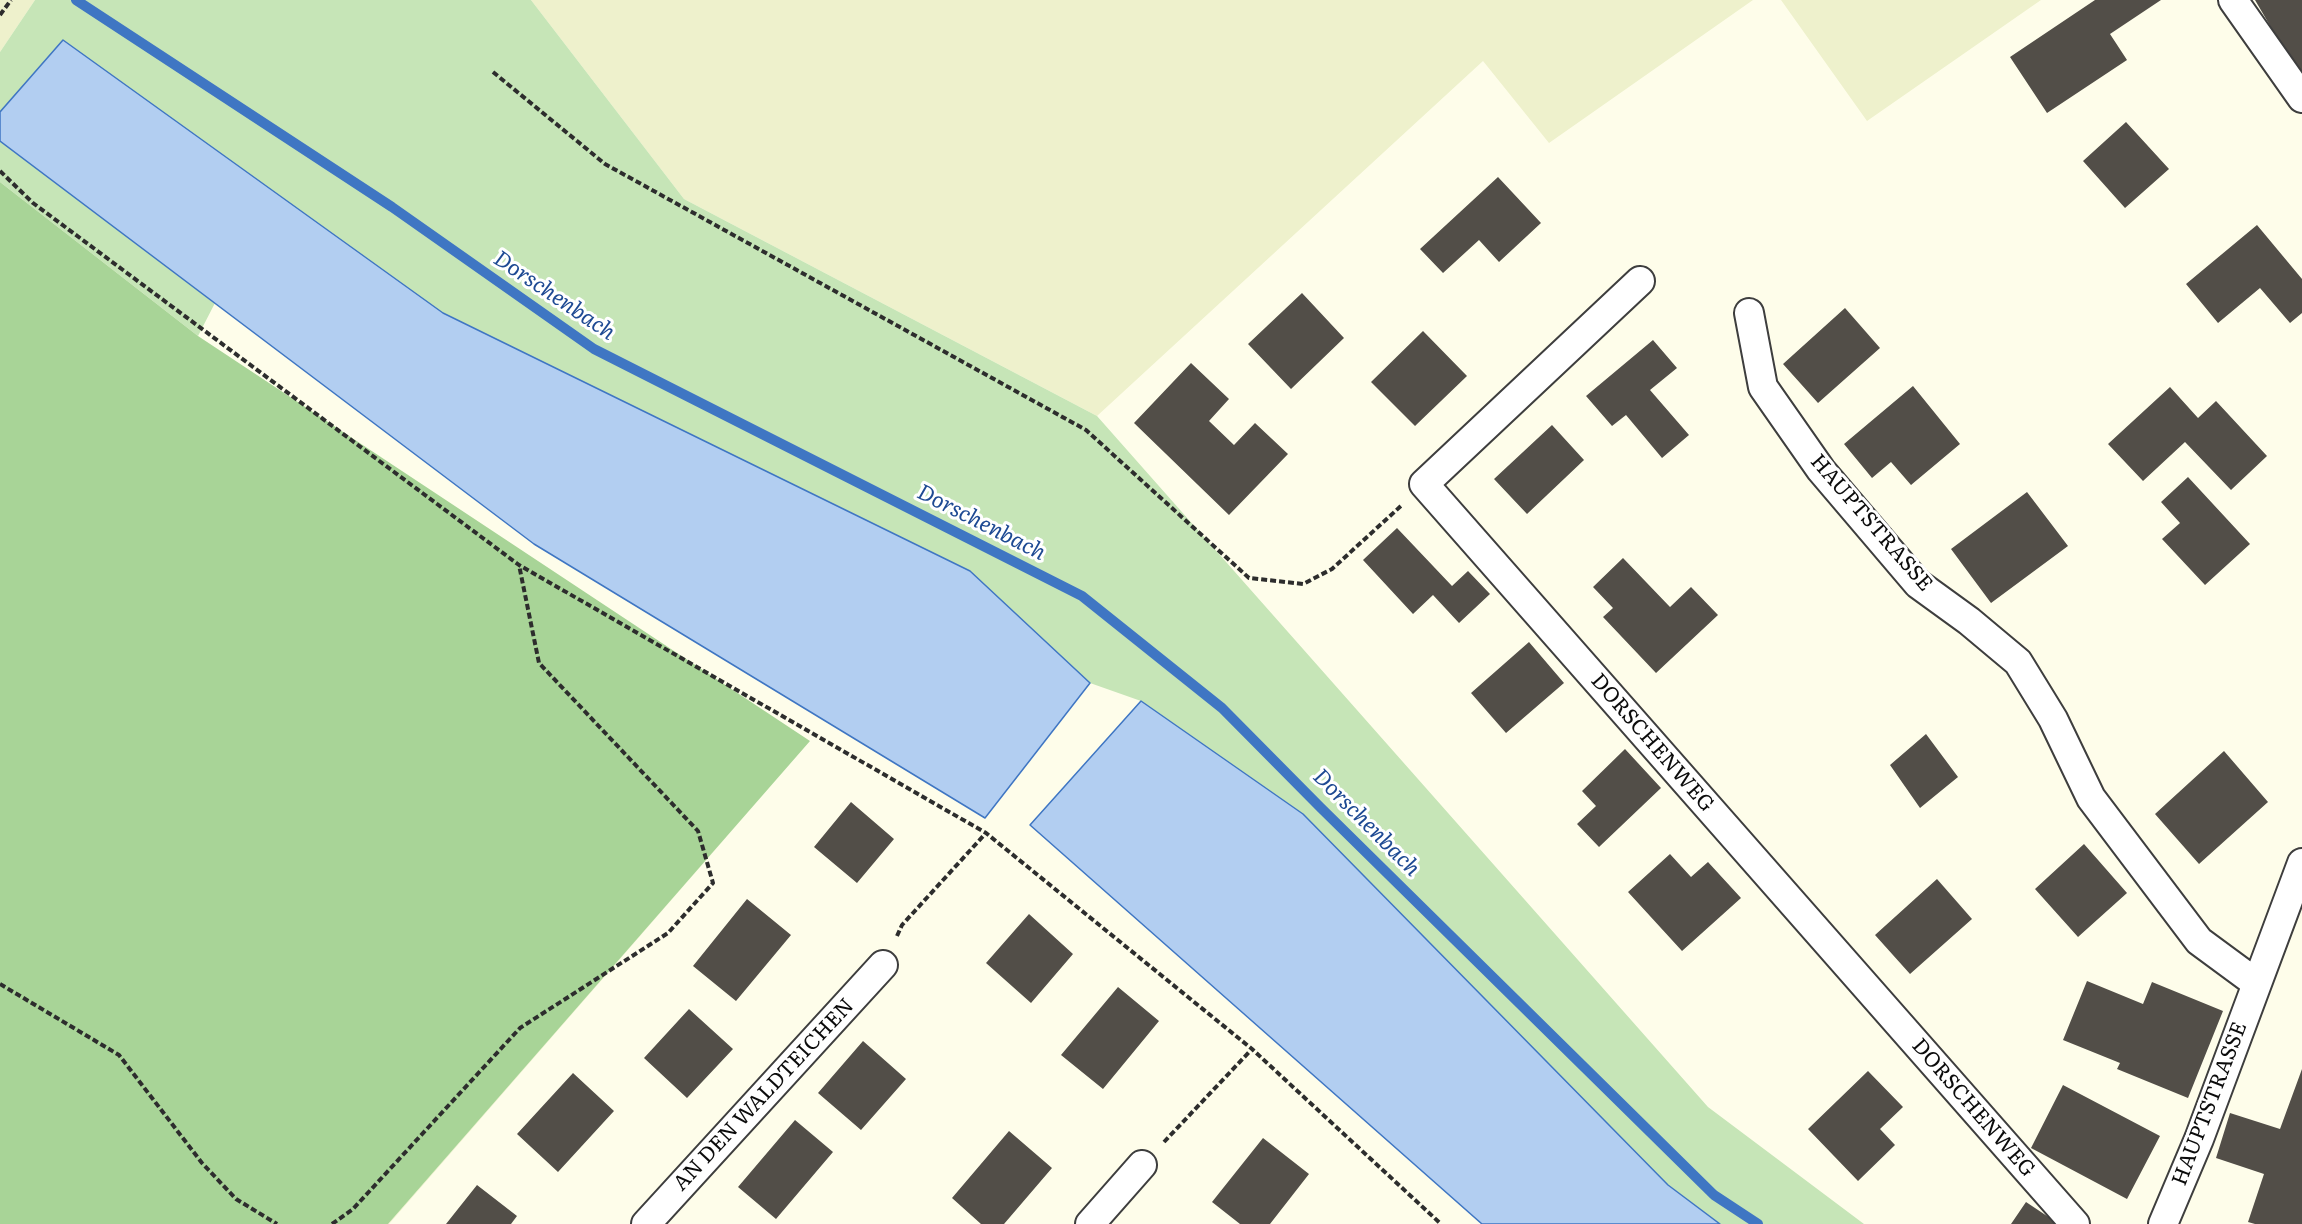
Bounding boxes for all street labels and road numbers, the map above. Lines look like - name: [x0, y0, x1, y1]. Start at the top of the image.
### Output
- street label: HAUPTSTRASSE: [1805, 449, 1937, 597]
- street label: DORSCHENWEG: [1585, 669, 1719, 817]
- street label: AN DEN WALDTEICHEN: [668, 994, 860, 1196]
- street label: HAUPTSTRASSE: [2167, 1019, 2253, 1189]
- street label: DORSCHENWEG: [1906, 1034, 2040, 1182]

